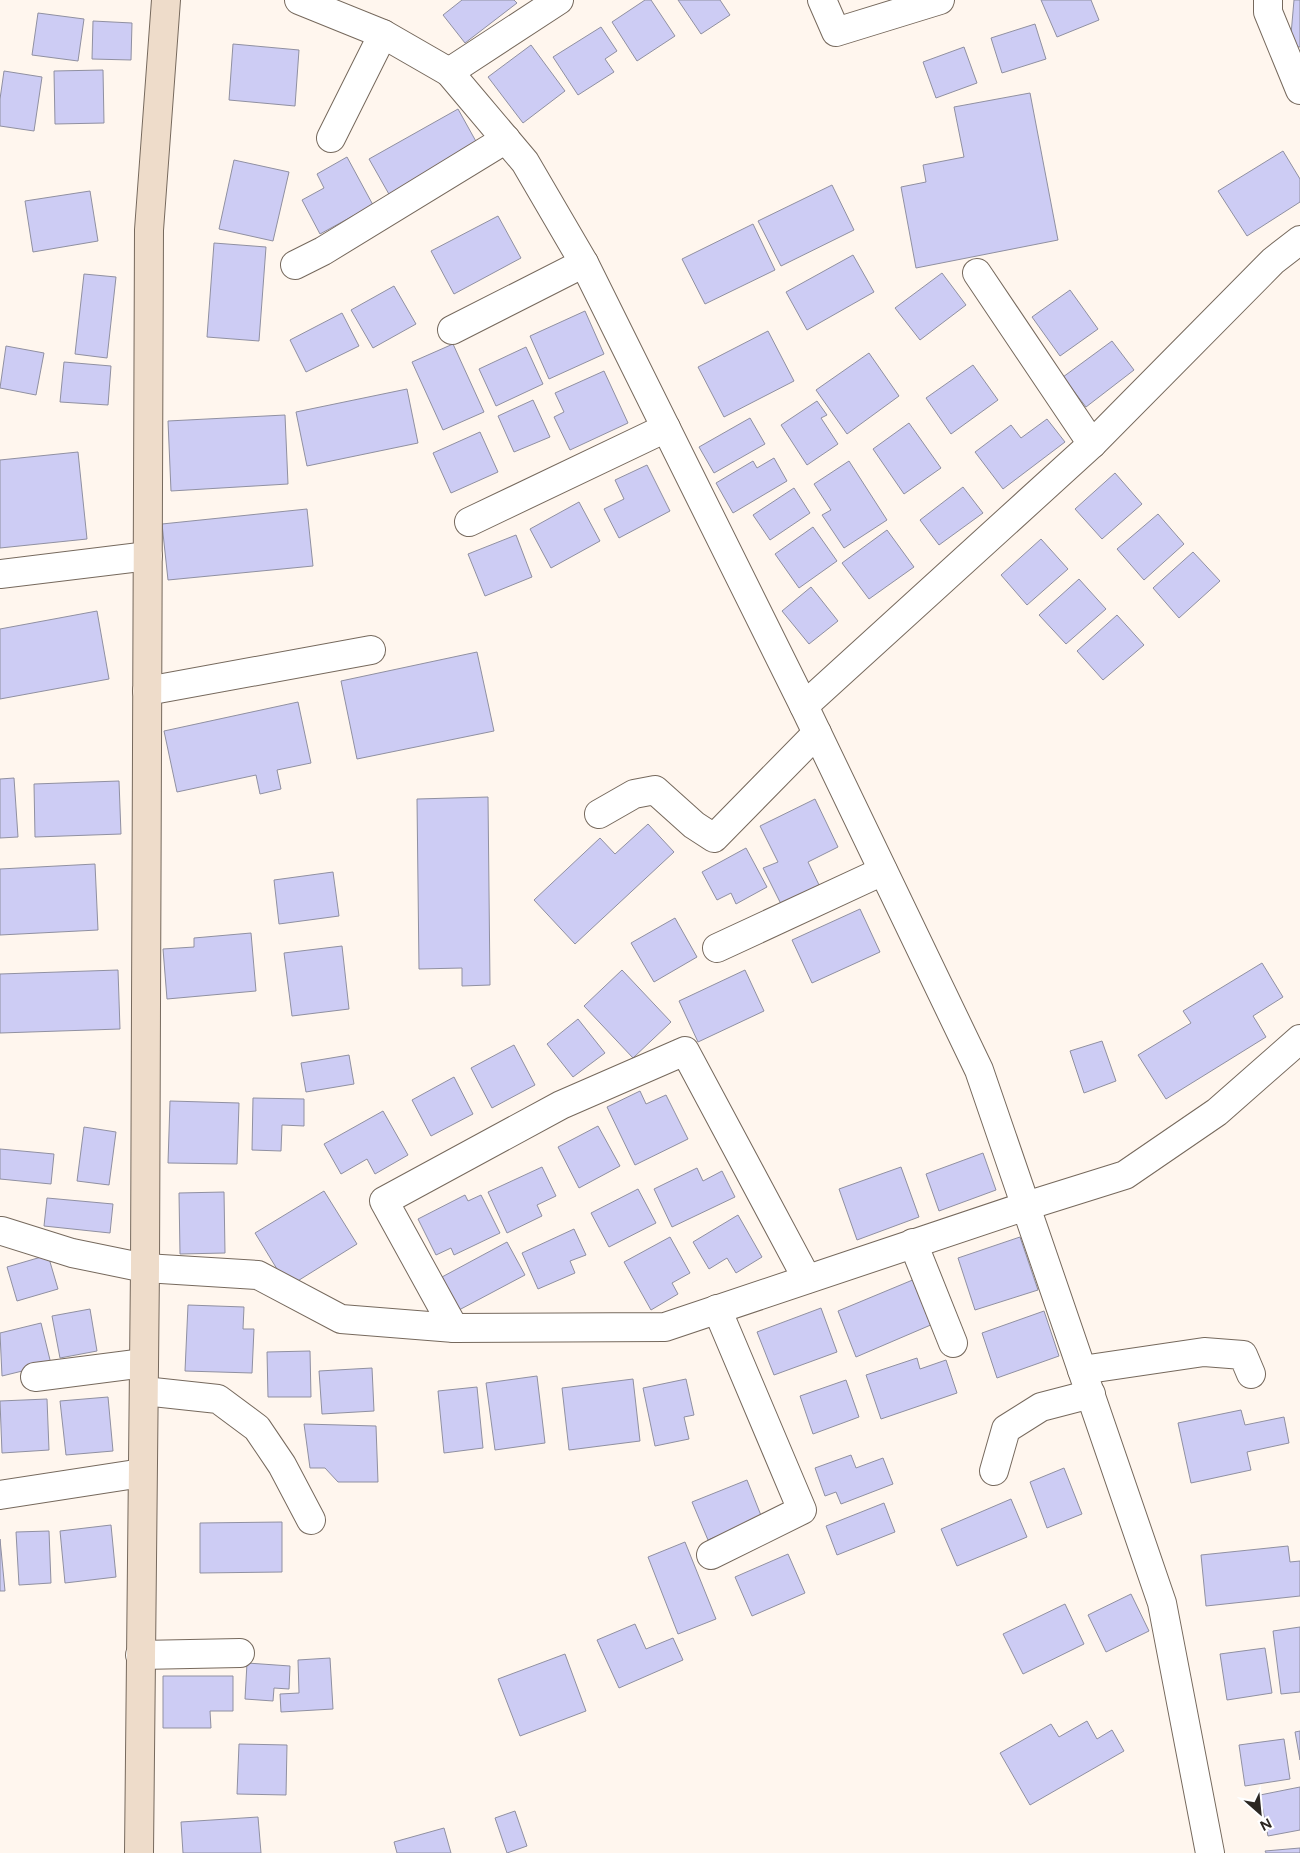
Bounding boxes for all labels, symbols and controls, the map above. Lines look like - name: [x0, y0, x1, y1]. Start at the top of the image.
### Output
- north arrow: [1235, 1788, 1285, 1838]
- text: N: [1257, 1814, 1274, 1834]

